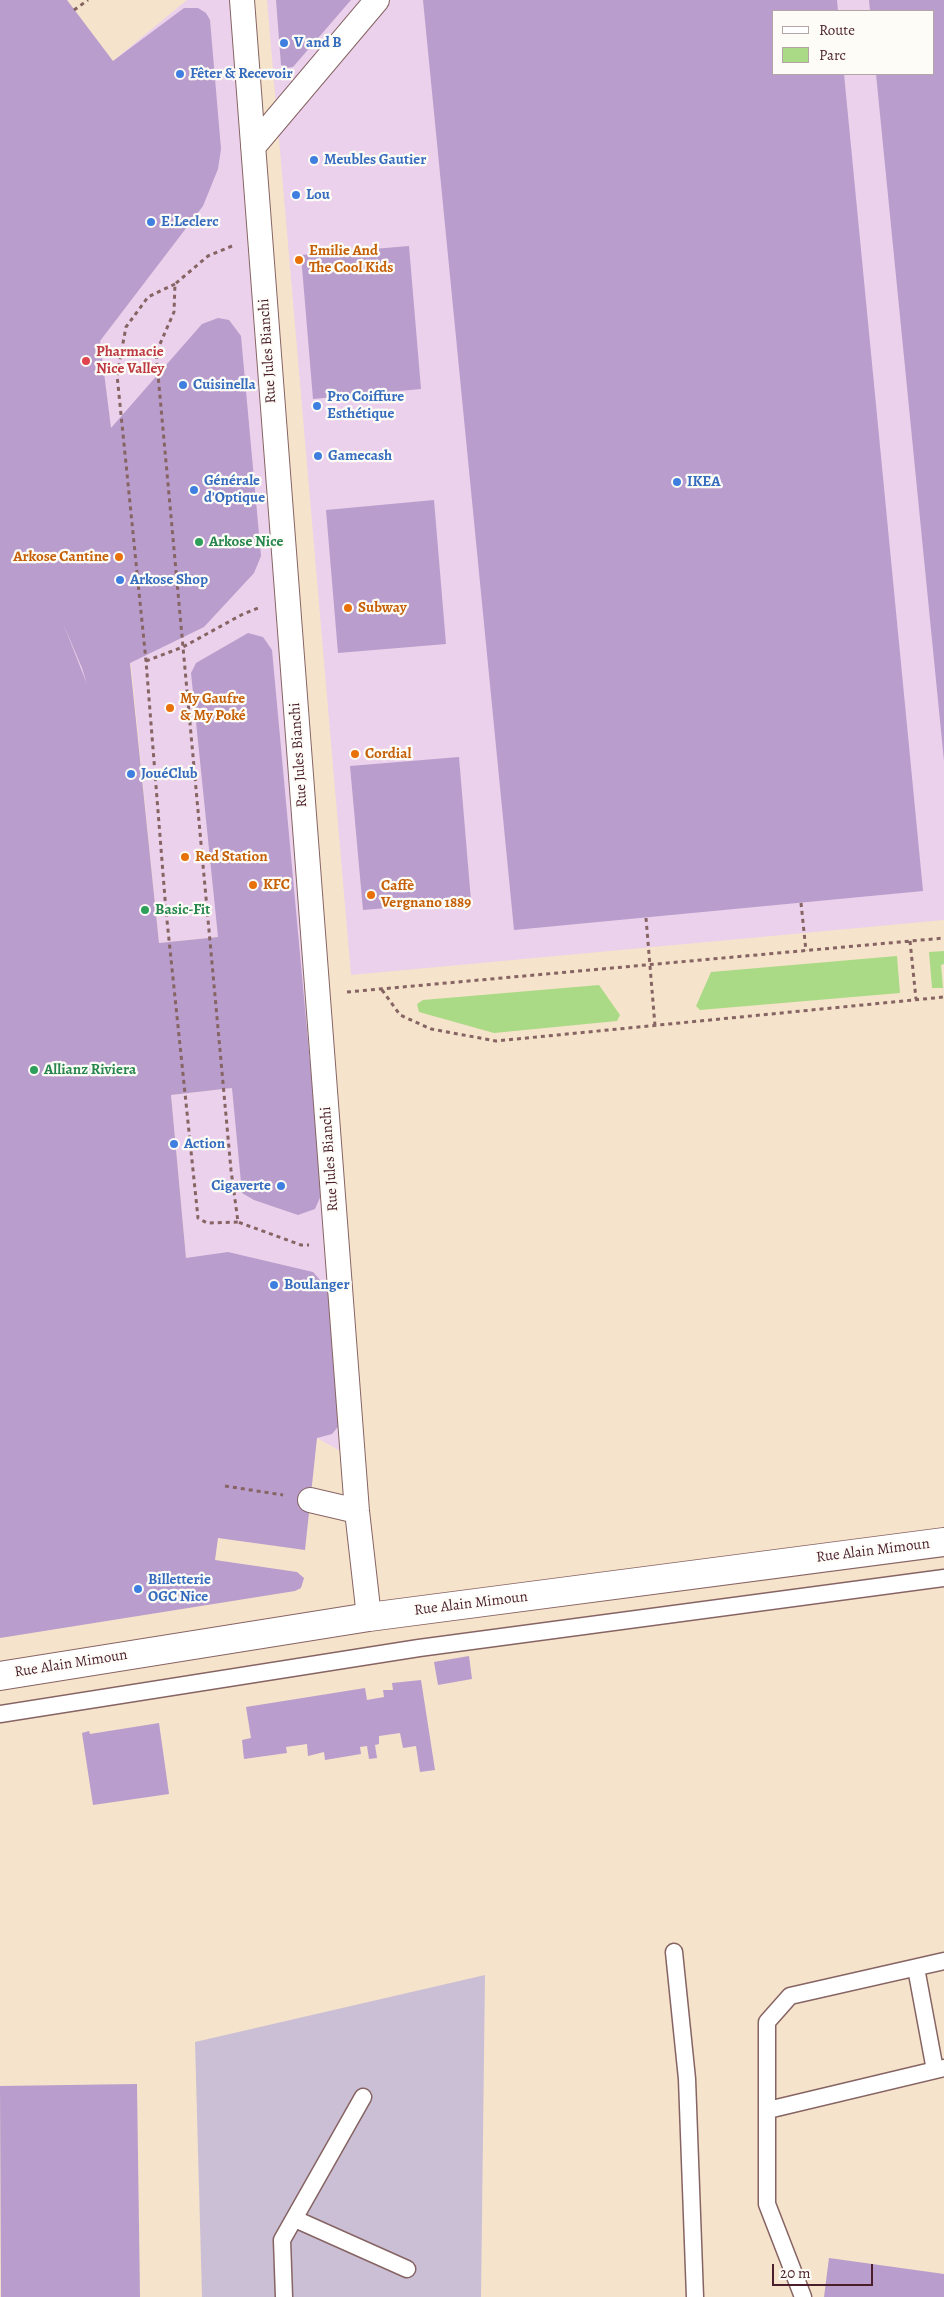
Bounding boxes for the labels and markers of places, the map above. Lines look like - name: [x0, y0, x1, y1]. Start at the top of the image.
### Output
- place label: V and B: [294, 34, 342, 52]
- marker: V and B: [278, 37, 290, 49]
- place label: Fêter & Recevoir: [190, 65, 293, 83]
- marker: Fêter & Recevoir: [174, 68, 186, 80]
- place label: Meubles Gautier: [324, 151, 426, 169]
- marker: Meubles Gautier: [308, 154, 320, 166]
- place label: Lou: [306, 186, 330, 204]
- marker: Lou: [290, 189, 302, 201]
- place label: E.Leclerc: [161, 213, 219, 231]
- marker: E.Leclerc: [145, 216, 157, 228]
- place label: Emilie And The Cool Kids: [309, 242, 393, 277]
- marker: Emilie And The Cool Kids: [293, 254, 305, 266]
- place label: Pharmacie Nice Valley: [96, 343, 164, 378]
- marker: Pharmacie Nice Valley: [80, 355, 92, 367]
- place label: Cuisinella: [193, 376, 256, 394]
- marker: Cuisinella: [177, 379, 189, 391]
- place label: Pro Coiffure Esthétique: [327, 388, 404, 423]
- marker: Pro Coiffure Esthétique: [311, 400, 323, 412]
- place label: Gamecash: [328, 447, 392, 465]
- marker: Gamecash: [312, 450, 324, 462]
- place label: Générale d'Optique: [204, 472, 265, 507]
- place label: IKEA: [687, 473, 721, 491]
- marker: IKEA: [671, 476, 683, 488]
- marker: Générale d'Optique: [188, 484, 200, 496]
- place label: Arkose Nice: [209, 533, 283, 551]
- marker: Arkose Nice: [193, 536, 205, 548]
- place label: Arkose Cantine: [13, 548, 109, 566]
- marker: Arkose Cantine: [113, 551, 125, 563]
- place label: Arkose Shop: [130, 571, 208, 589]
- marker: Arkose Shop: [114, 574, 126, 586]
- place label: Subway: [358, 599, 407, 617]
- marker: Subway: [342, 602, 354, 614]
- place label: My Gaufre & My Poké: [180, 690, 246, 725]
- marker: My Gaufre & My Poké: [164, 702, 176, 714]
- place label: Cordial: [365, 745, 411, 763]
- marker: Cordial: [349, 748, 361, 760]
- place label: JouéClub: [141, 765, 198, 783]
- marker: JouéClub: [125, 768, 137, 780]
- place label: Red Station: [195, 848, 268, 866]
- marker: Red Station: [179, 851, 191, 863]
- place label: KFC: [263, 876, 290, 894]
- place label: Caffè Vergnano 1889: [381, 877, 471, 912]
- marker: KFC: [247, 879, 259, 891]
- marker: Caffè Vergnano 1889: [365, 889, 377, 901]
- place label: Basic-Fit: [155, 901, 210, 919]
- marker: Basic-Fit: [139, 904, 151, 916]
- place label: Allianz Riviera: [44, 1061, 136, 1079]
- marker: Allianz Riviera: [28, 1064, 40, 1076]
- place label: Action: [184, 1135, 225, 1153]
- marker: Action: [168, 1138, 180, 1150]
- place label: Cigaverte: [211, 1177, 271, 1195]
- marker: Cigaverte: [275, 1180, 287, 1192]
- place label: Boulanger: [284, 1276, 350, 1294]
- marker: Boulanger: [268, 1279, 280, 1291]
- place label: Billetterie OGC Nice: [148, 1571, 211, 1606]
- marker: Billetterie OGC Nice: [132, 1583, 144, 1595]

